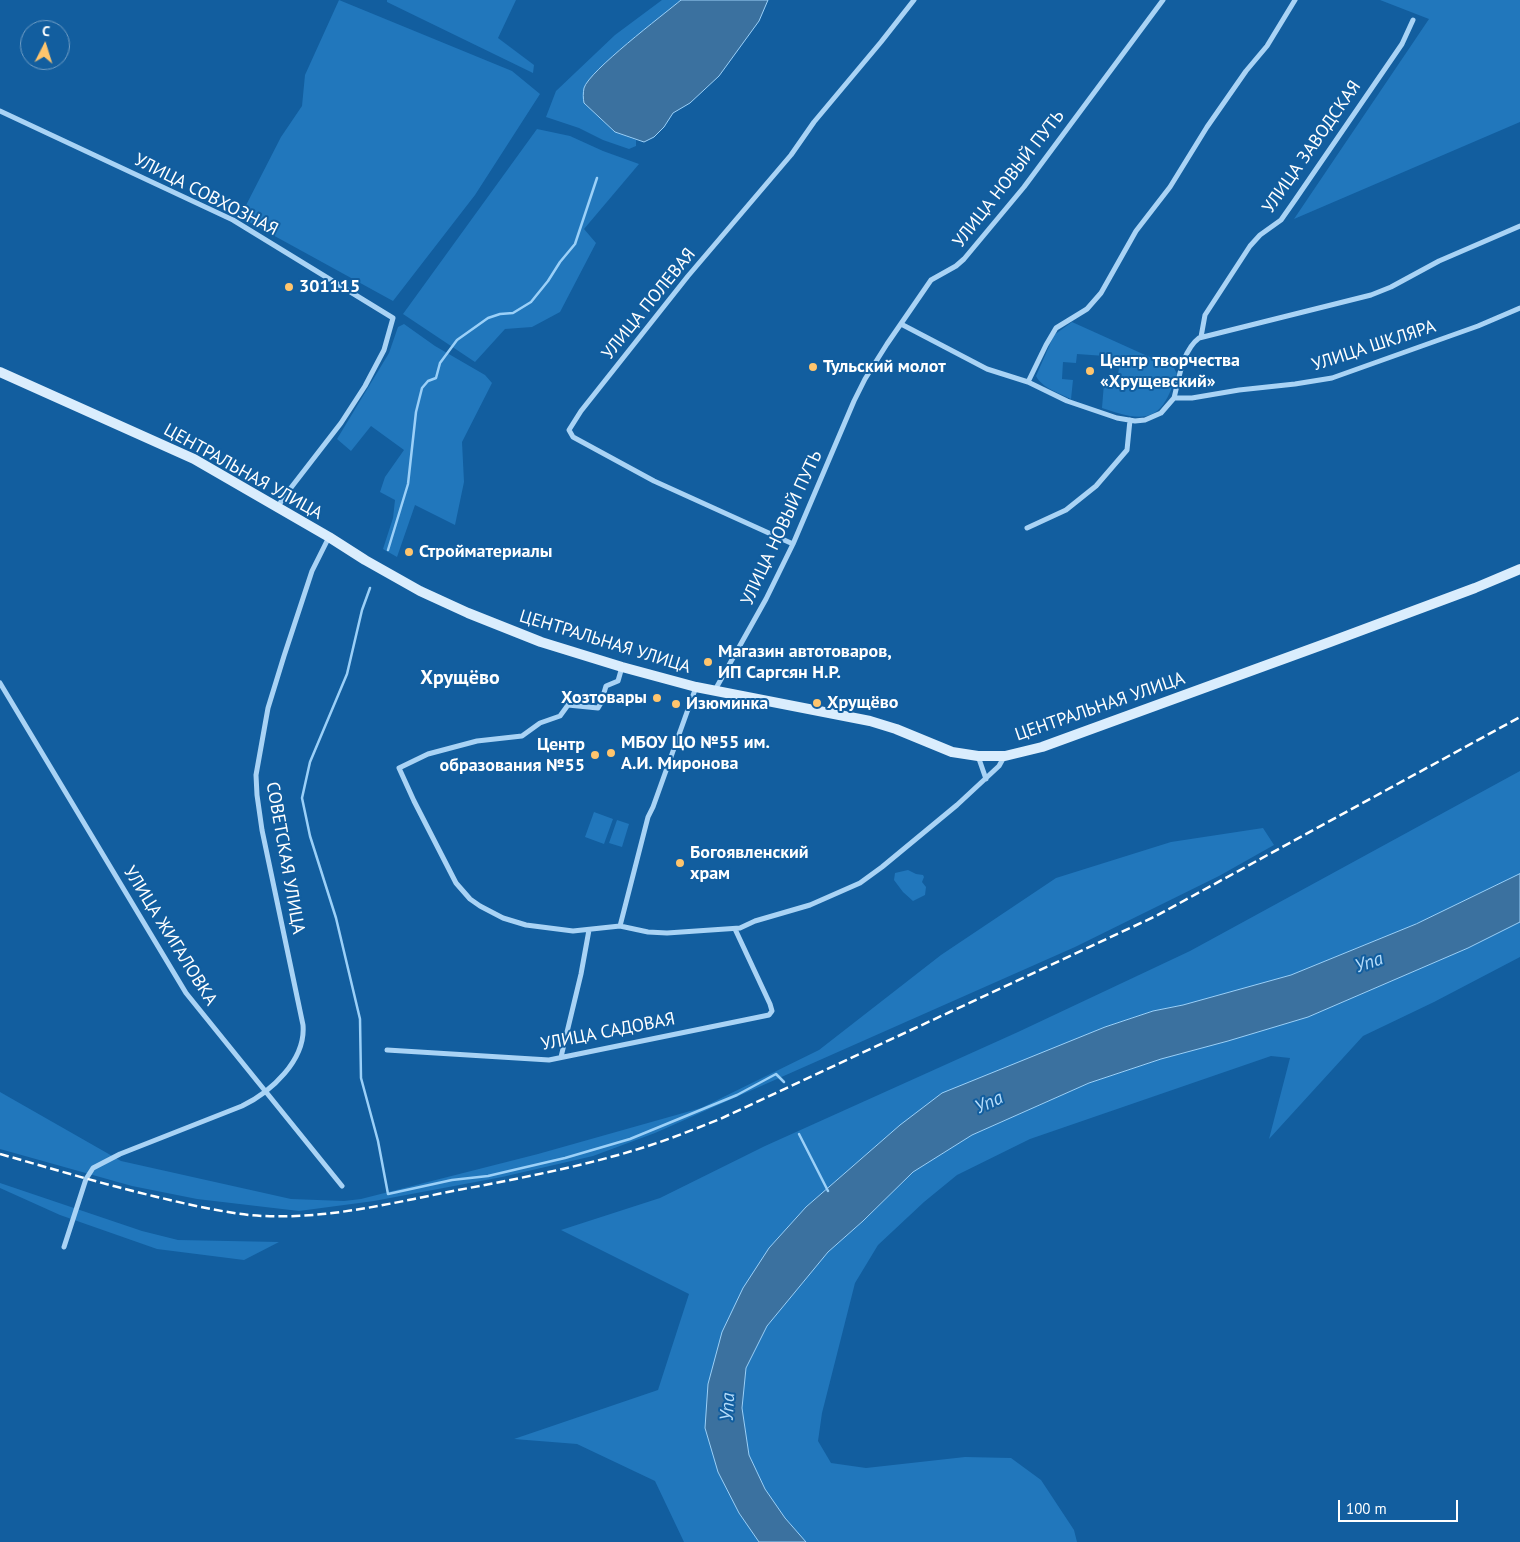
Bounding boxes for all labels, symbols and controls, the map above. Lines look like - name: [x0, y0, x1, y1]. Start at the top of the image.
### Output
- north arrow: [20, 20, 70, 70]
- text: С: [42, 22, 51, 40]
- street label: УЛИЦА ЗАВОДСКАЯ: [1258, 77, 1366, 217]
- street label: УЛИЦА НОВЫЙ ПУТЬ: [949, 106, 1069, 252]
- street label: УЛИЦА СОВХОЗНАЯ: [130, 149, 282, 241]
- street label: УЛИЦА ПОЛЕВАЯ: [598, 244, 700, 364]
- place label: 301115: [299, 276, 360, 298]
- marker: 301115: [283, 281, 295, 293]
- street label: УЛИЦА ШКЛЯРА: [1309, 316, 1439, 376]
- place label: Центр творчества «Хрущевский»: [1100, 350, 1240, 392]
- place label: Тульский молот: [823, 356, 946, 378]
- marker: Тульский молот: [807, 361, 819, 373]
- marker: Центр творчества «Хрущевский»: [1084, 365, 1096, 377]
- street label: ЦЕНТРАЛЬНАЯ УЛИЦА: [160, 419, 326, 525]
- street label: УЛИЦА НОВЫЙ ПУТЬ: [737, 447, 827, 609]
- place label: Стройматериалы: [419, 541, 552, 563]
- marker: Стройматериалы: [403, 546, 415, 558]
- street label: ЦЕНТРАЛЬНАЯ УЛИЦА: [517, 606, 693, 678]
- place label: Магазин автотоваров, ИП Саргсян Н.Р.: [718, 641, 892, 684]
- marker: Магазин автотоваров, ИП Саргсян Н.Р.: [702, 656, 714, 668]
- district label: Хрущёво: [420, 666, 500, 690]
- street label: ЦЕНТРАЛЬНАЯ УЛИЦА: [1012, 668, 1188, 746]
- place label: Хозтовары: [561, 687, 647, 709]
- marker: Хозтовары: [651, 692, 663, 704]
- place label: Хрущёво: [827, 692, 898, 714]
- place label: Изюминка: [686, 693, 768, 715]
- marker: Хрущёво: [811, 697, 823, 709]
- marker: Изюминка: [670, 698, 682, 710]
- place label: МБОУ ЦО №55 им. А.И. Миронова: [621, 732, 770, 774]
- place label: Центр образования №55: [440, 734, 585, 776]
- marker: МБОУ ЦО №55 им. А.И. Миронова: [605, 747, 617, 759]
- marker: Центр образования №55: [589, 749, 601, 761]
- street label: СОВЕТСКАЯ УЛИЦА: [261, 780, 309, 936]
- place label: Богоявленский храм: [690, 842, 809, 884]
- marker: Богоявленский храм: [674, 857, 686, 869]
- street label: УЛИЦА ЖИГАЛОВКА: [118, 862, 222, 1010]
- water label: Упа: [1352, 948, 1386, 978]
- street label: УЛИЦА САДОВАЯ: [539, 1008, 677, 1056]
- water label: Упа: [971, 1087, 1007, 1119]
- water label: Упа: [716, 1392, 740, 1422]
- scale bar: [1340, 1490, 1460, 1522]
- text: 100 m: [1346, 1499, 1387, 1518]

